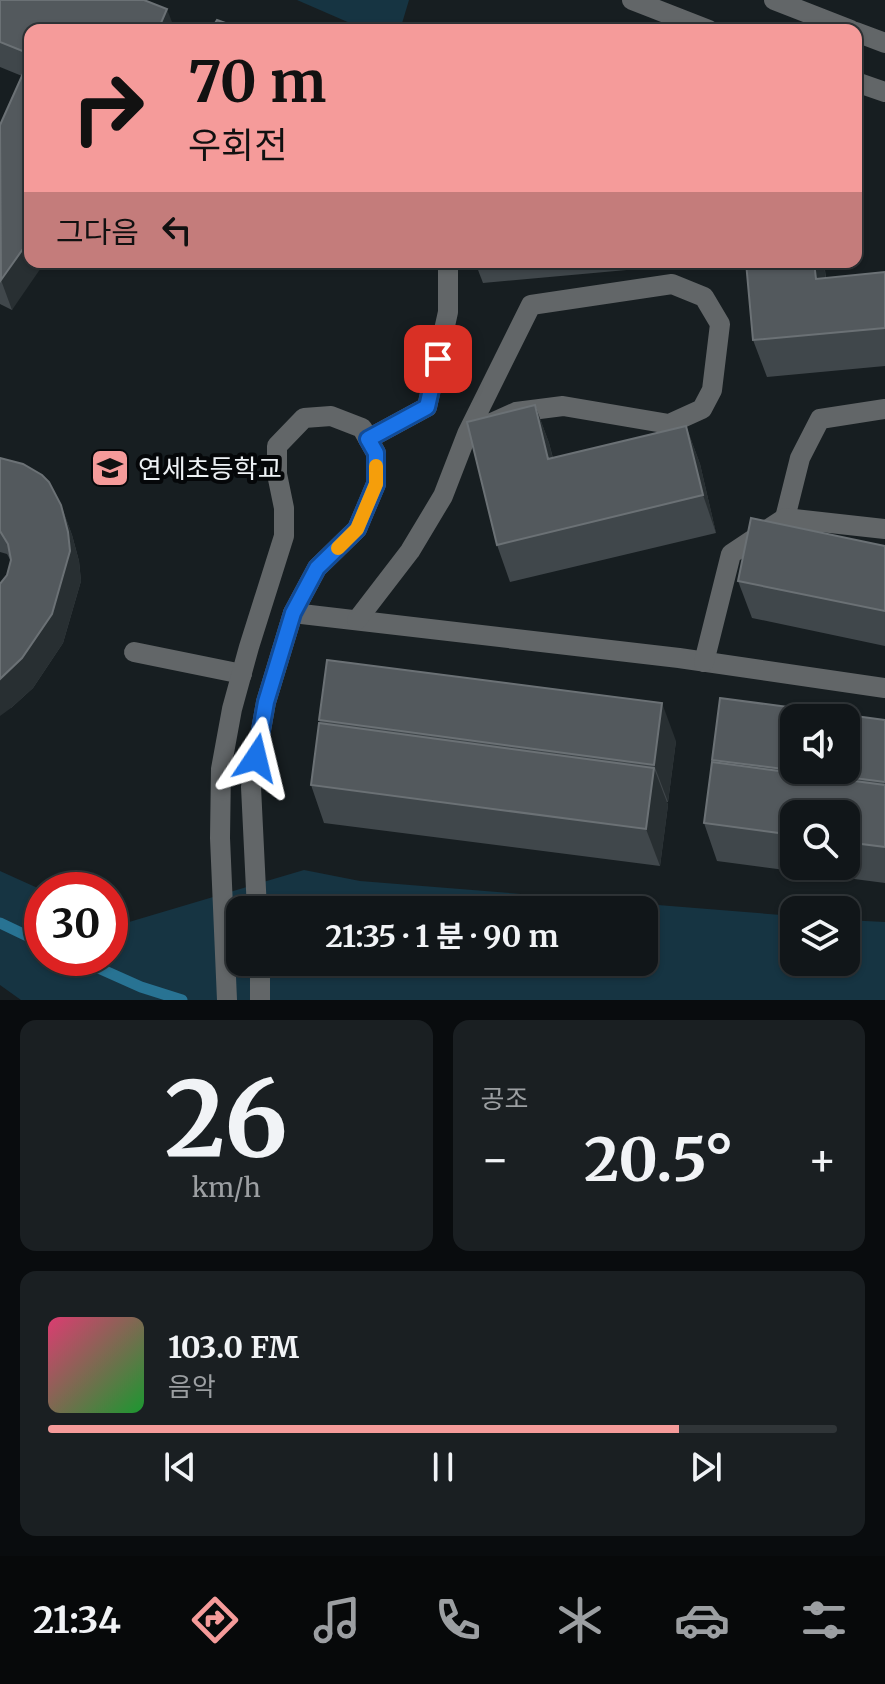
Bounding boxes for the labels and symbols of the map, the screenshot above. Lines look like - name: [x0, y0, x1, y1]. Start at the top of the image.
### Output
- pin: [404, 325, 472, 393]
- school or university icon: 연세초등학교: [89, 447, 131, 489]
- place label: 연세초등학교: [138, 452, 282, 485]
- position arrow: [214, 716, 298, 800]
- speed limit sign: 30: [24, 872, 128, 976]

